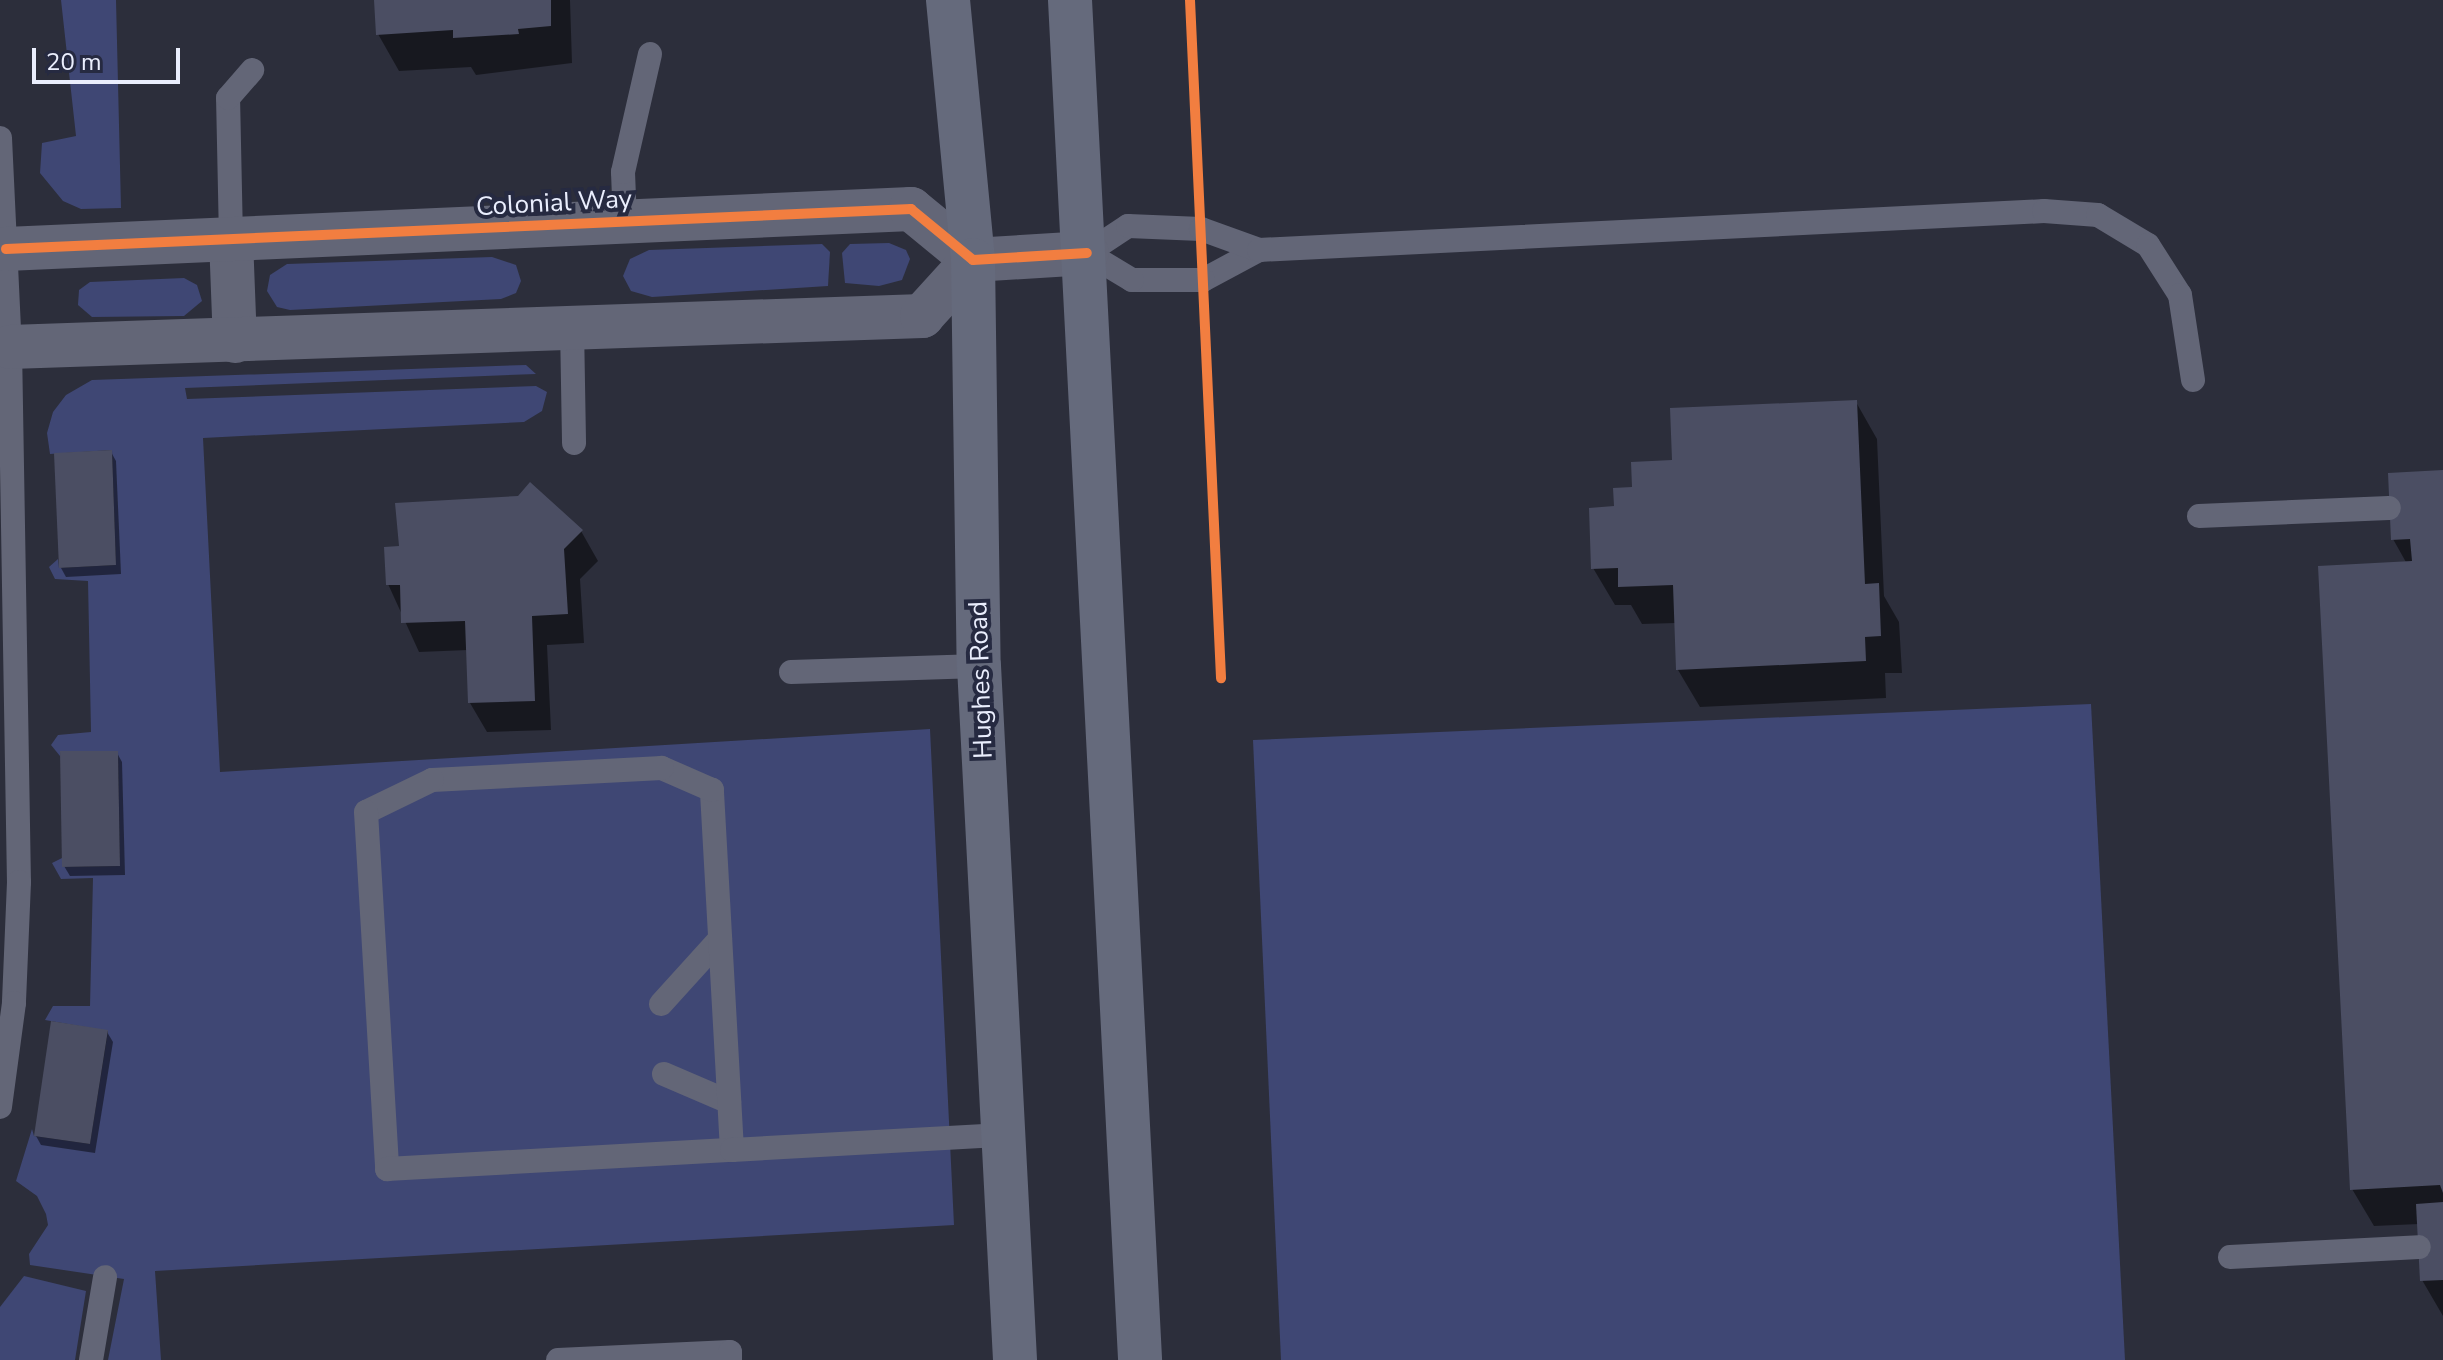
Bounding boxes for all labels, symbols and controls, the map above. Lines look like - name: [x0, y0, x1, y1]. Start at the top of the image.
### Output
- scale bar: [36, 32, 184, 82]
- text: 20 m: [46, 46, 102, 78]
- street label: Colonial Way: [475, 183, 633, 223]
- street label: Hughes Road: [963, 601, 999, 759]

